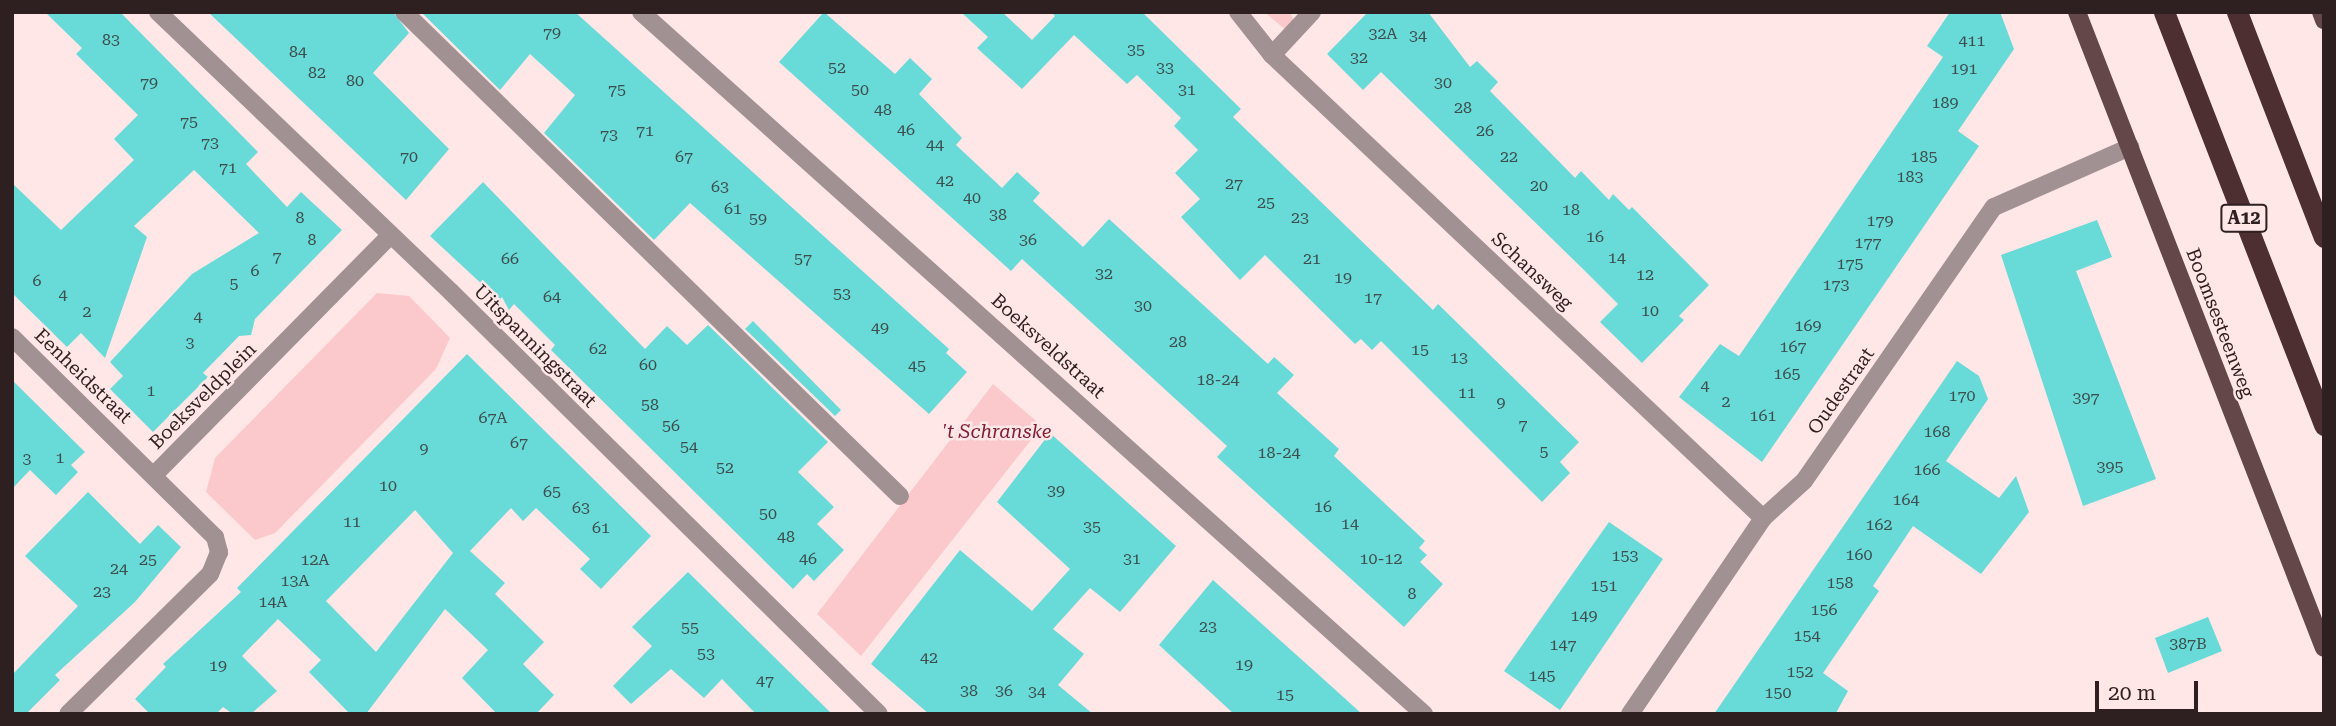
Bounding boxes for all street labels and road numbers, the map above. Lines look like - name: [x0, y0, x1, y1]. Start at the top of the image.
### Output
- road number: A12: [2220, 204, 2268, 232]
- street label: Schansweg: [1487, 228, 1577, 314]
- street label: Boomsesteenweg: [2181, 245, 2259, 401]
- street label: Uitspanningstraat: [469, 280, 601, 412]
- street label: Boeksveldstraat: [986, 289, 1110, 403]
- street label: Eenheidstraat: [30, 324, 136, 428]
- street label: Boeksveldplein: [145, 338, 261, 454]
- street label: Oudestraat: [1803, 343, 1879, 439]

